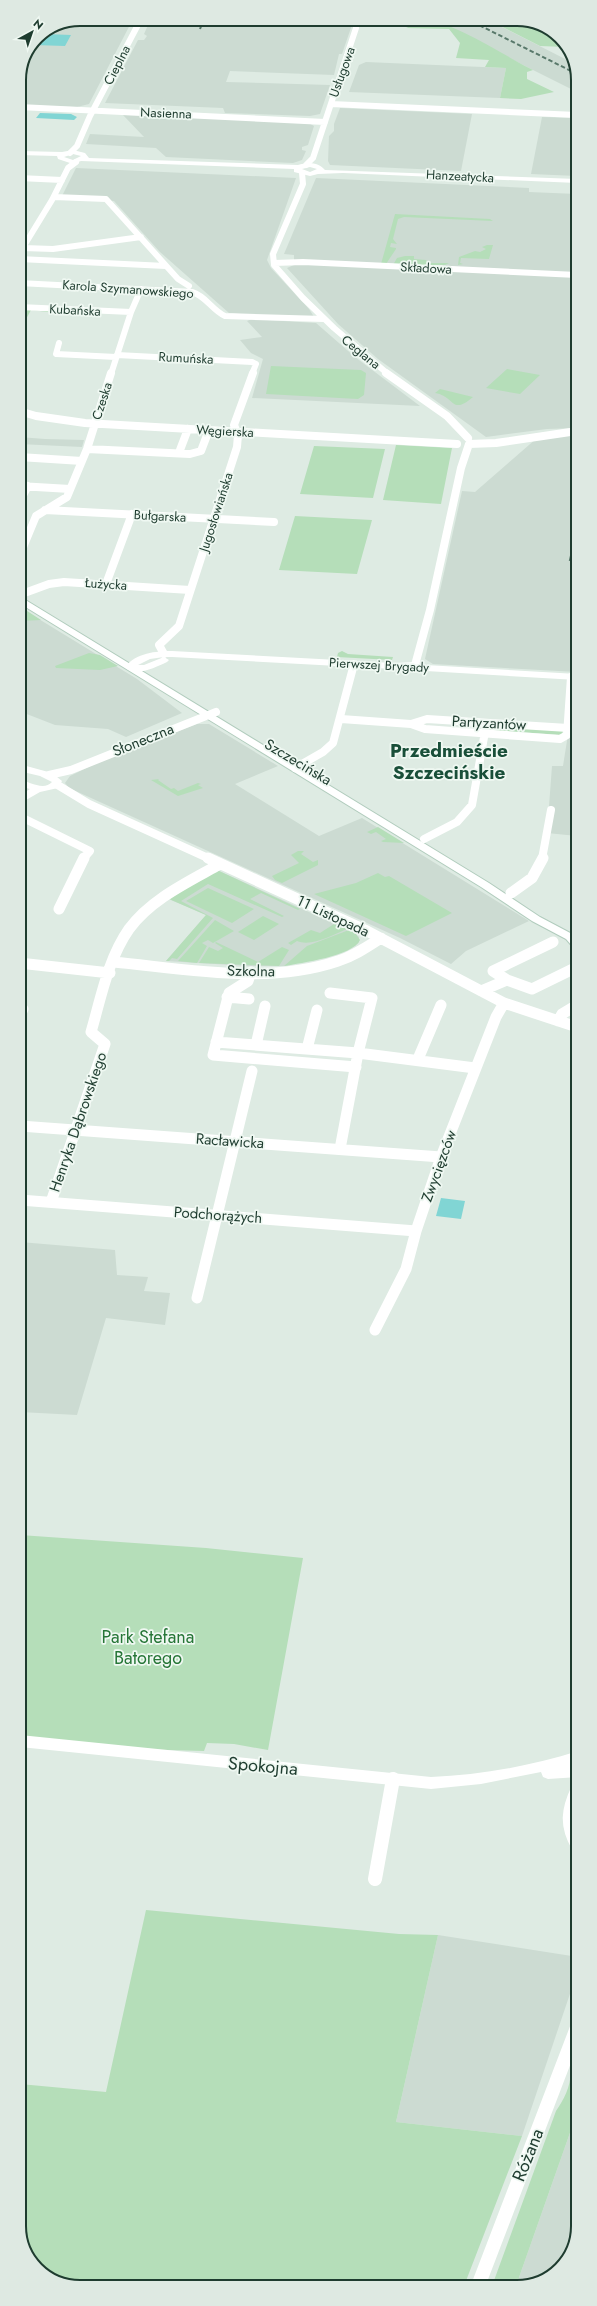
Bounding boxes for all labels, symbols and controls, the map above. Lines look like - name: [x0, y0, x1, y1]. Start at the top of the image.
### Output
- north arrow: [12, 12, 52, 52]
- text: N: [30, 15, 47, 33]
- street label: Cieplna: [99, 42, 135, 88]
- street label: Usługowa: [324, 44, 360, 100]
- street label: Nasienna: [140, 103, 192, 123]
- street label: Hanzeatycka: [426, 165, 494, 187]
- street label: Składowa: [400, 257, 452, 279]
- street label: Karola Szymanowskiego: [62, 275, 194, 303]
- street label: Kubańska: [49, 299, 101, 321]
- street label: Ceglana: [337, 330, 385, 374]
- street label: Rumuńska: [158, 347, 214, 369]
- street label: Czeska: [87, 380, 117, 422]
- street label: Węgierska: [196, 420, 254, 442]
- street label: Jugosłowiańska: [194, 470, 238, 556]
- street label: Bułgarska: [133, 505, 187, 527]
- street label: Łużycka: [83, 573, 128, 595]
- street label: Pierwszej Brygady: [328, 653, 430, 677]
- street label: Partyzantów: [451, 710, 528, 736]
- street label: Słoneczna: [109, 718, 177, 762]
- street label: Szczecińska: [260, 733, 336, 791]
- district label: Przedmieście Szczecińskie: [390, 737, 508, 786]
- street label: 11 Listopada: [293, 890, 373, 942]
- street label: Szkolna: [227, 960, 275, 982]
- street label: Henryka Dąbrowskiego: [44, 1049, 112, 1195]
- street label: Zwycięzców: [416, 1126, 462, 1205]
- street label: Racławicka: [195, 1128, 265, 1154]
- street label: Podchorążych: [173, 1201, 263, 1229]
- park label: Park Stefana Batorego: [102, 1624, 194, 1671]
- street label: Spokojna: [227, 1750, 299, 1782]
- street label: Różana: [506, 2125, 550, 2185]

